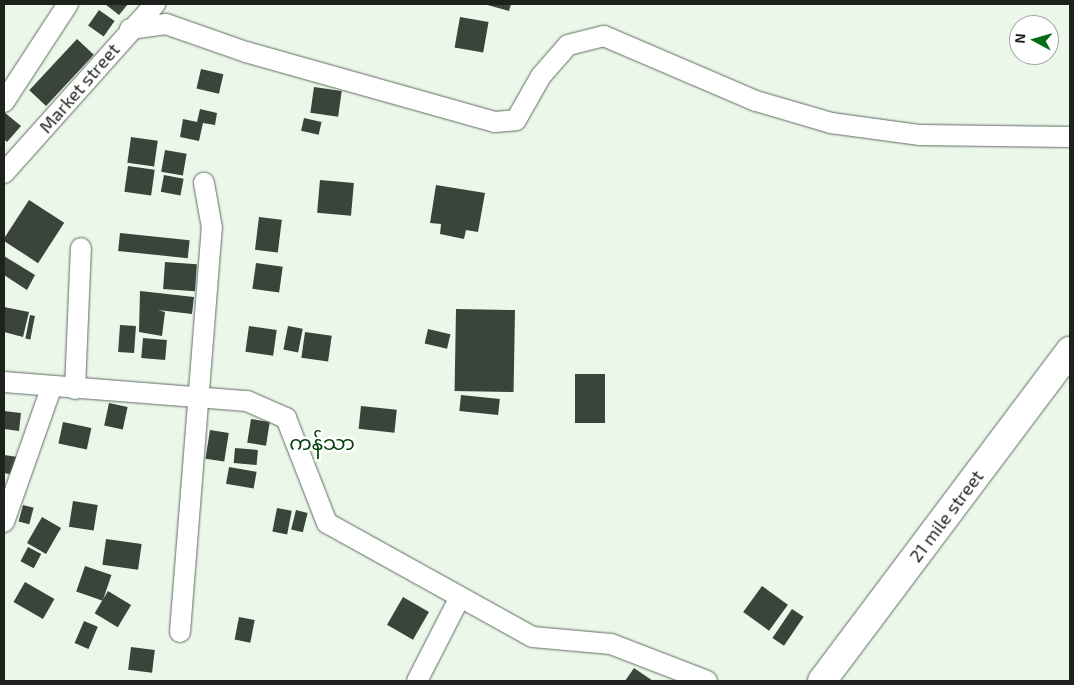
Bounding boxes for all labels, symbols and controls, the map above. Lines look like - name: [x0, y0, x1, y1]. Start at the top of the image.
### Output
- north arrow: [1009, 15, 1059, 65]
- text: N: [1011, 33, 1029, 44]
- street label: Market street: [34, 39, 124, 137]
- district label: ကန်သာ: [289, 430, 355, 454]
- street label: 21 mile street: [904, 466, 988, 566]

